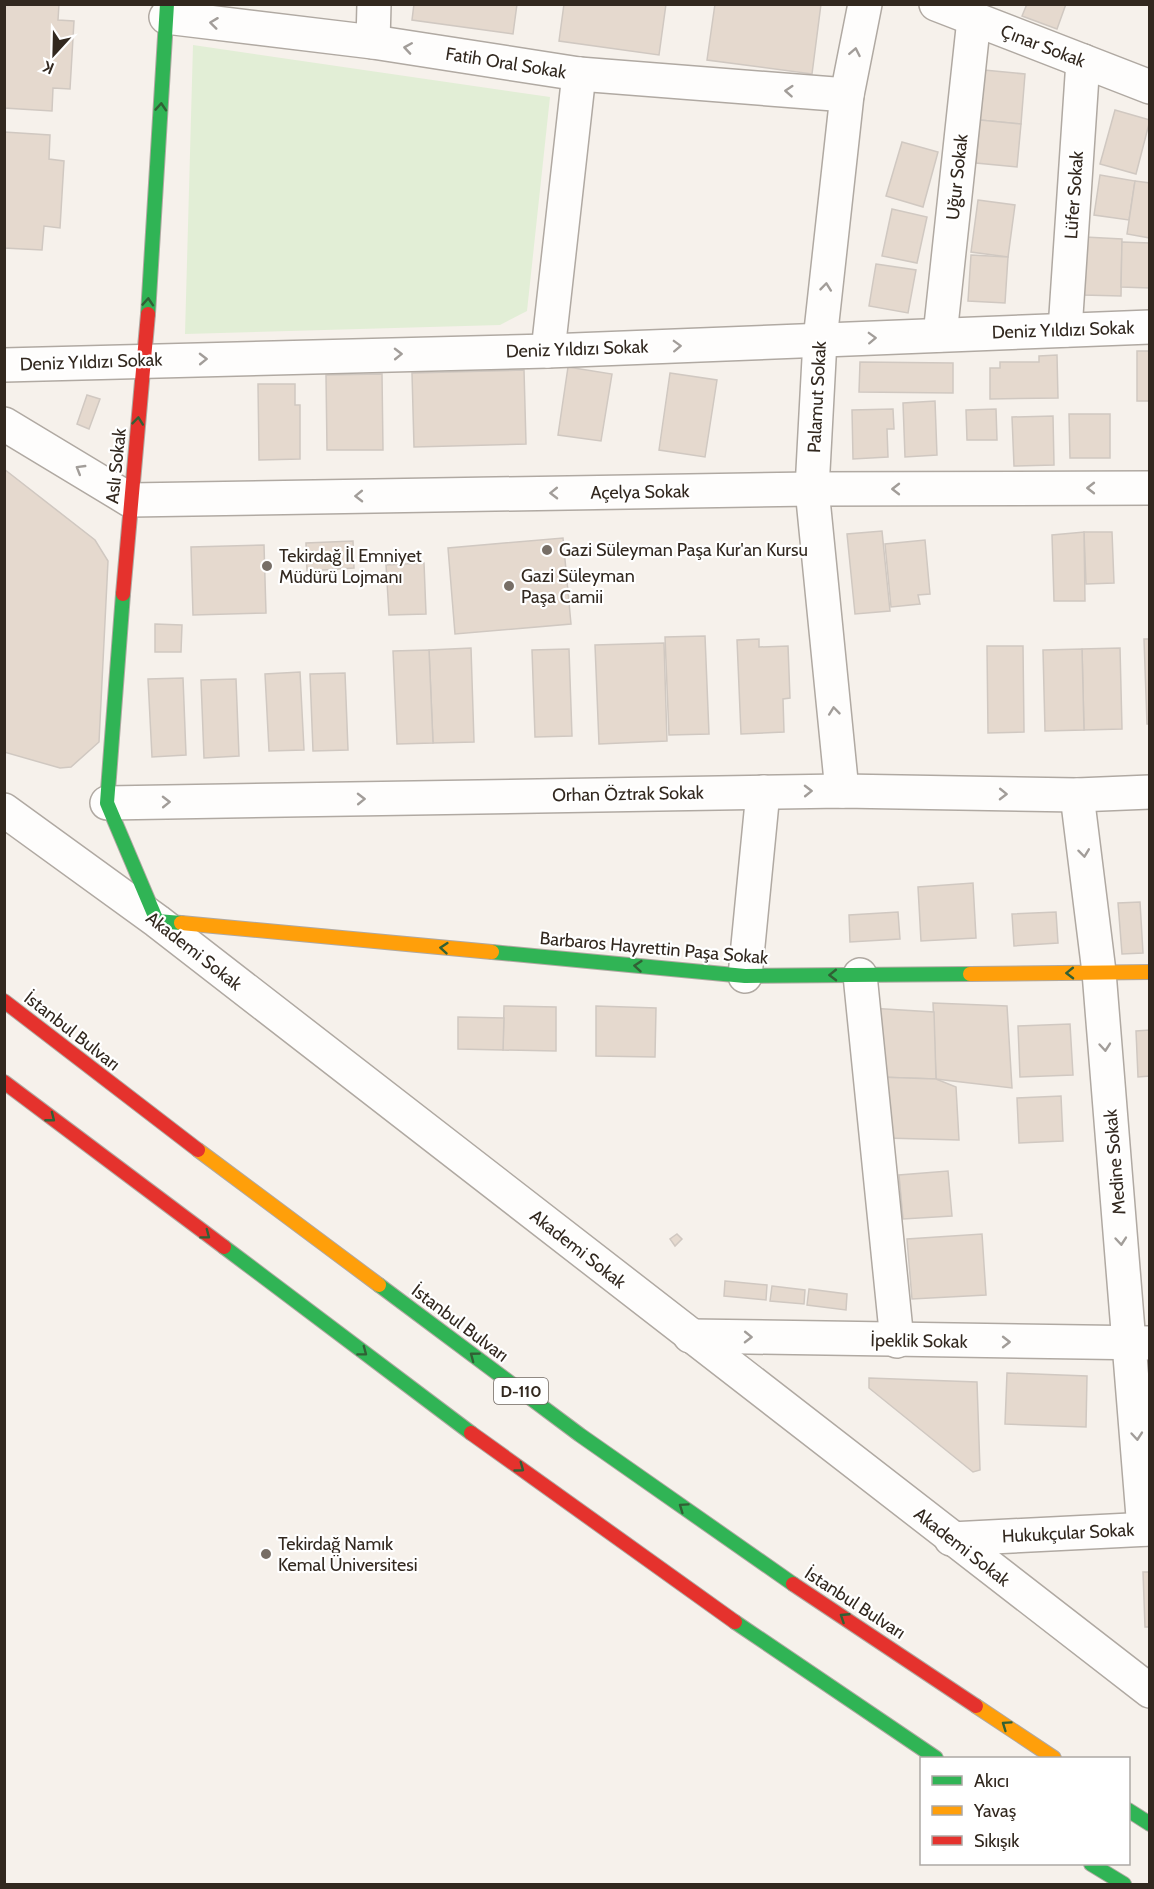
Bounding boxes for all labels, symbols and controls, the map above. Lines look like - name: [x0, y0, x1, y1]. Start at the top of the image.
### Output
- one-way arrow: [210, 17, 219, 30]
- street label: Çınar Sokak: [998, 20, 1089, 73]
- north arrow: [24, 24, 84, 84]
- one-way arrow: [403, 42, 412, 54]
- street label: Fatih Oral Sokak: [444, 43, 569, 84]
- one-way arrow: [848, 47, 861, 57]
- text: K: [40, 57, 57, 78]
- one-way arrow: [784, 85, 793, 98]
- one-way arrow: [154, 103, 167, 112]
- street label: Uğur Sokak: [942, 132, 973, 221]
- street label: Lüfer Sokak: [1060, 149, 1088, 240]
- one-way arrow: [819, 282, 832, 292]
- one-way arrow: [142, 297, 155, 306]
- street label: Deniz Yıldızı Sokak: [991, 316, 1136, 343]
- one-way arrow: [867, 332, 876, 344]
- street label: Deniz Yıldızı Sokak: [505, 335, 650, 362]
- one-way arrow: [673, 339, 682, 352]
- street label: Palamut Sokak: [803, 340, 831, 453]
- street label: Deniz Yıldızı Sokak: [19, 348, 164, 375]
- one-way arrow: [394, 348, 403, 361]
- one-way arrow: [199, 353, 208, 365]
- one-way arrow: [132, 416, 144, 425]
- street label: Aslı Sokak: [101, 426, 131, 505]
- one-way arrow: [76, 465, 86, 477]
- street label: Açelya Sokak: [590, 480, 691, 504]
- one-way arrow: [1087, 482, 1096, 494]
- one-way arrow: [892, 483, 901, 495]
- one-way arrow: [550, 487, 559, 499]
- one-way arrow: [355, 490, 364, 502]
- place label: Gazi Süleyman Paşa Kur'an Kursu: [559, 539, 808, 561]
- marker: Gazi Süleyman Paşa Kur'an Kursu: [540, 543, 554, 557]
- place label: Tekirdağ İl Emniyet Müdürü Lojmanı: [279, 545, 422, 588]
- marker: Tekirdağ İl Emniyet Müdürü Lojmanı: [260, 559, 274, 573]
- place label: Gazi Süleyman Paşa Camii: [521, 565, 635, 608]
- marker: Gazi Süleyman Paşa Camii: [502, 579, 516, 593]
- one-way arrow: [828, 707, 841, 716]
- street label: Orhan Öztrak Sokak: [552, 782, 705, 806]
- one-way arrow: [803, 785, 812, 797]
- one-way arrow: [998, 787, 1007, 800]
- one-way arrow: [356, 792, 365, 805]
- one-way arrow: [161, 795, 170, 808]
- one-way arrow: [1078, 849, 1090, 858]
- street label: Akademi Sokak: [142, 907, 247, 996]
- street label: Barbaros Hayrettin Paşa Sokak: [539, 927, 770, 969]
- one-way arrow: [440, 942, 449, 955]
- one-way arrow: [634, 960, 643, 973]
- one-way arrow: [1066, 967, 1075, 979]
- one-way arrow: [829, 969, 838, 981]
- street label: İstanbul Bulvarı: [20, 987, 124, 1075]
- one-way arrow: [1098, 1042, 1111, 1052]
- street label: Medine Sokak: [1099, 1107, 1131, 1216]
- one-way arrow: [44, 1110, 55, 1121]
- street label: Akademi Sokak: [526, 1205, 631, 1294]
- one-way arrow: [200, 1228, 211, 1239]
- one-way arrow: [1114, 1237, 1127, 1246]
- street label: İstanbul Bulvarı: [407, 1279, 513, 1367]
- street label: İpeklik Sokak: [870, 1329, 969, 1353]
- one-way arrow: [743, 1331, 752, 1343]
- one-way arrow: [1001, 1336, 1010, 1348]
- one-way arrow: [356, 1345, 367, 1356]
- one-way arrow: [469, 1352, 480, 1363]
- road number: D-110: [494, 1378, 548, 1404]
- one-way arrow: [1130, 1431, 1143, 1440]
- one-way arrow: [513, 1460, 524, 1471]
- one-way arrow: [678, 1503, 689, 1514]
- street label: Akademi Sokak: [910, 1503, 1015, 1592]
- street label: Hukukçular Sokak: [1001, 1519, 1136, 1547]
- place label: Tekirdağ Namık Kemal Üniversitesi: [278, 1533, 417, 1576]
- marker: Tekirdağ Namık Kemal Üniversitesi: [259, 1547, 273, 1561]
- street label: İstanbul Bulvarı: [801, 1562, 909, 1644]
- one-way arrow: [839, 1613, 850, 1624]
- one-way arrow: [1001, 1721, 1012, 1732]
- legend: [920, 1757, 1130, 1865]
- text: Akıcı: [974, 1770, 1009, 1792]
- text: Yavaş: [973, 1800, 1016, 1822]
- text: Sıkışık: [974, 1830, 1020, 1852]

